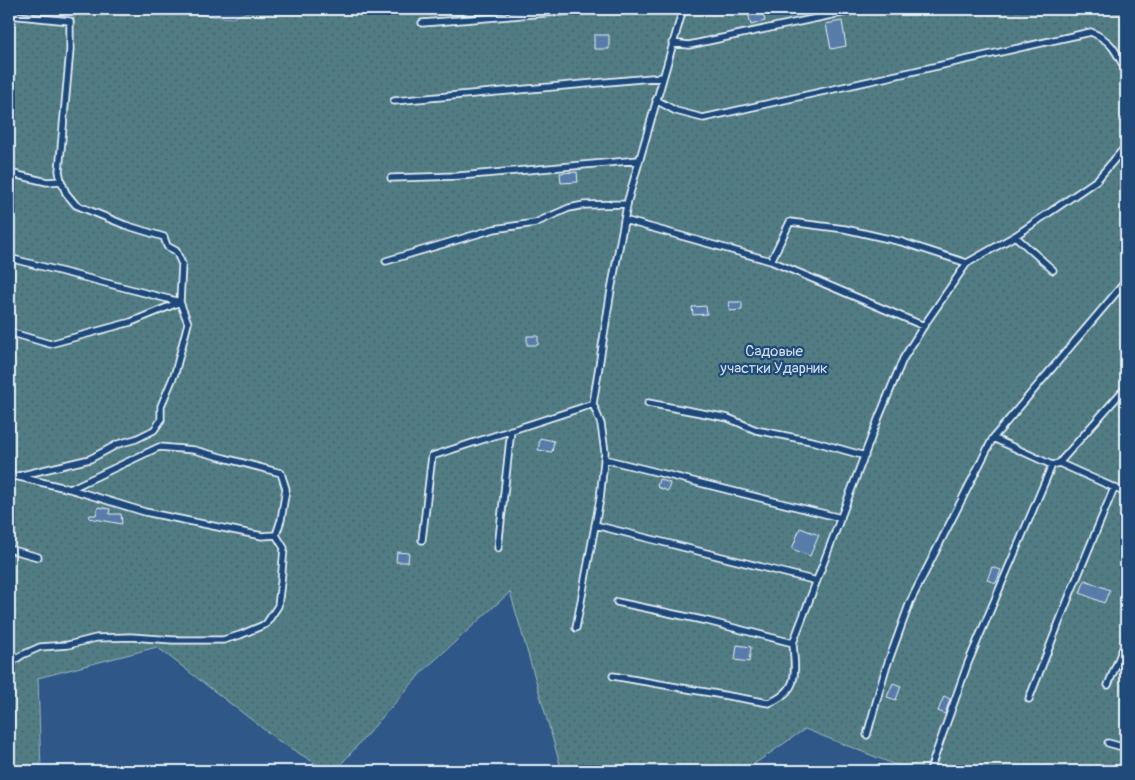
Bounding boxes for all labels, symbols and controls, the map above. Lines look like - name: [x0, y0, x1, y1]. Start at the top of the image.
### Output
- park label: Садовые участки Ударник: [719, 342, 828, 378]

